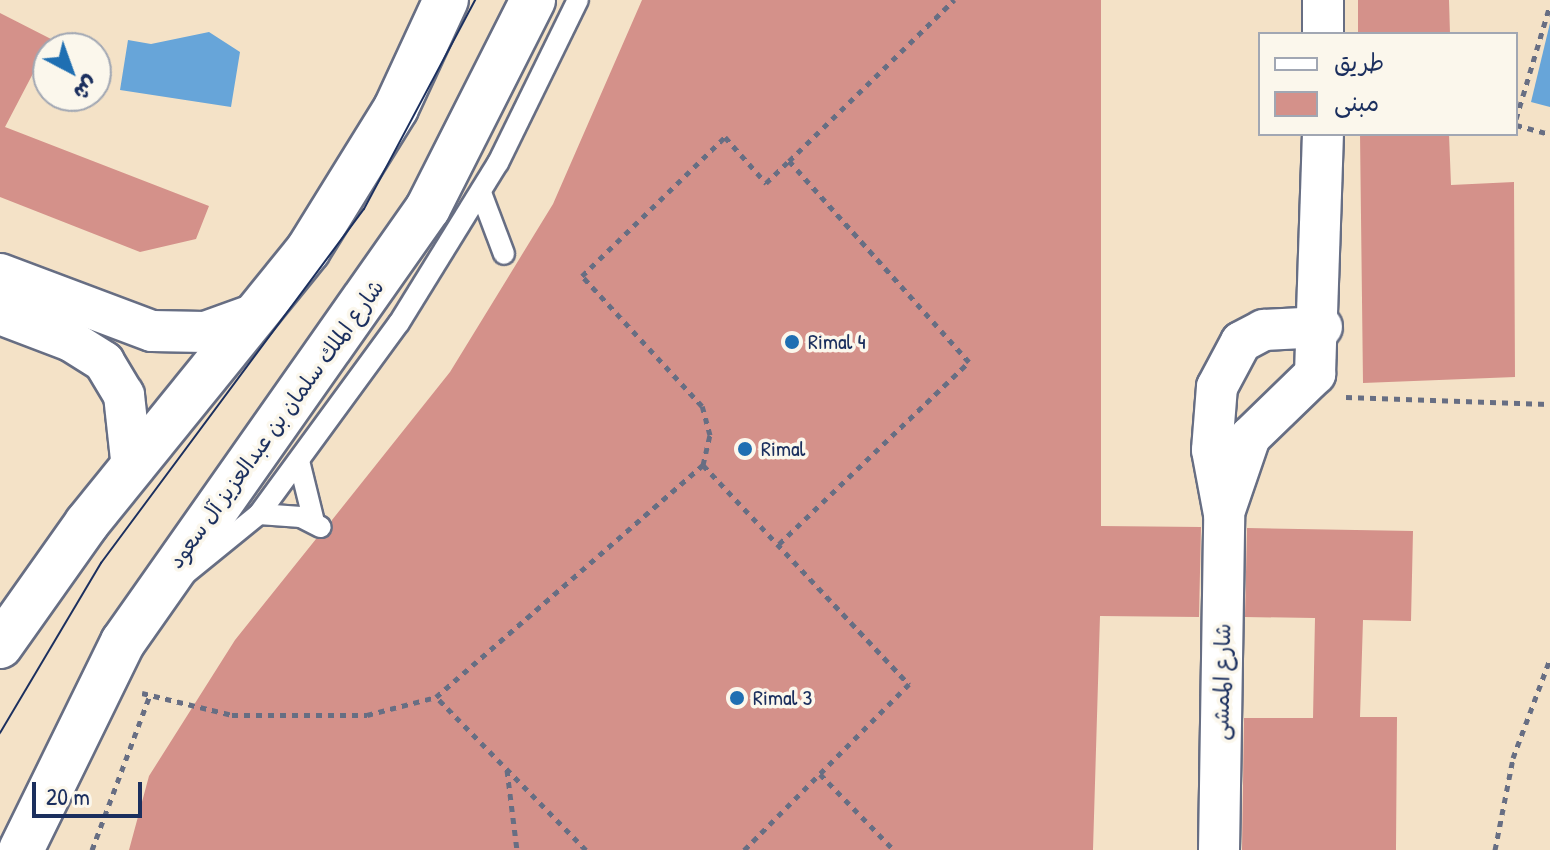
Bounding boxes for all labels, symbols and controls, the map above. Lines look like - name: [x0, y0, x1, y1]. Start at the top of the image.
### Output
- north arrow: [32, 32, 112, 112]
- legend: [1258, 32, 1518, 136]
- text: طريق: [1334, 46, 1384, 78]
- text: ش: [67, 69, 105, 108]
- text: مبنى: [1334, 86, 1379, 118]
- street label: شارع الملك سلمان بن عبدالعزيز آل سعود: [162, 275, 390, 573]
- place label: Rimal 4: [808, 329, 866, 355]
- marker: Rimal 4: [783, 333, 801, 351]
- place label: Rimal: [761, 436, 805, 462]
- marker: Rimal: [736, 440, 754, 458]
- street label: شارع الممشى: [1208, 623, 1236, 741]
- place label: Rimal 3: [753, 685, 812, 711]
- marker: Rimal 3: [728, 689, 746, 707]
- scale bar: [36, 766, 146, 816]
- text: 20 m: [46, 780, 90, 812]

